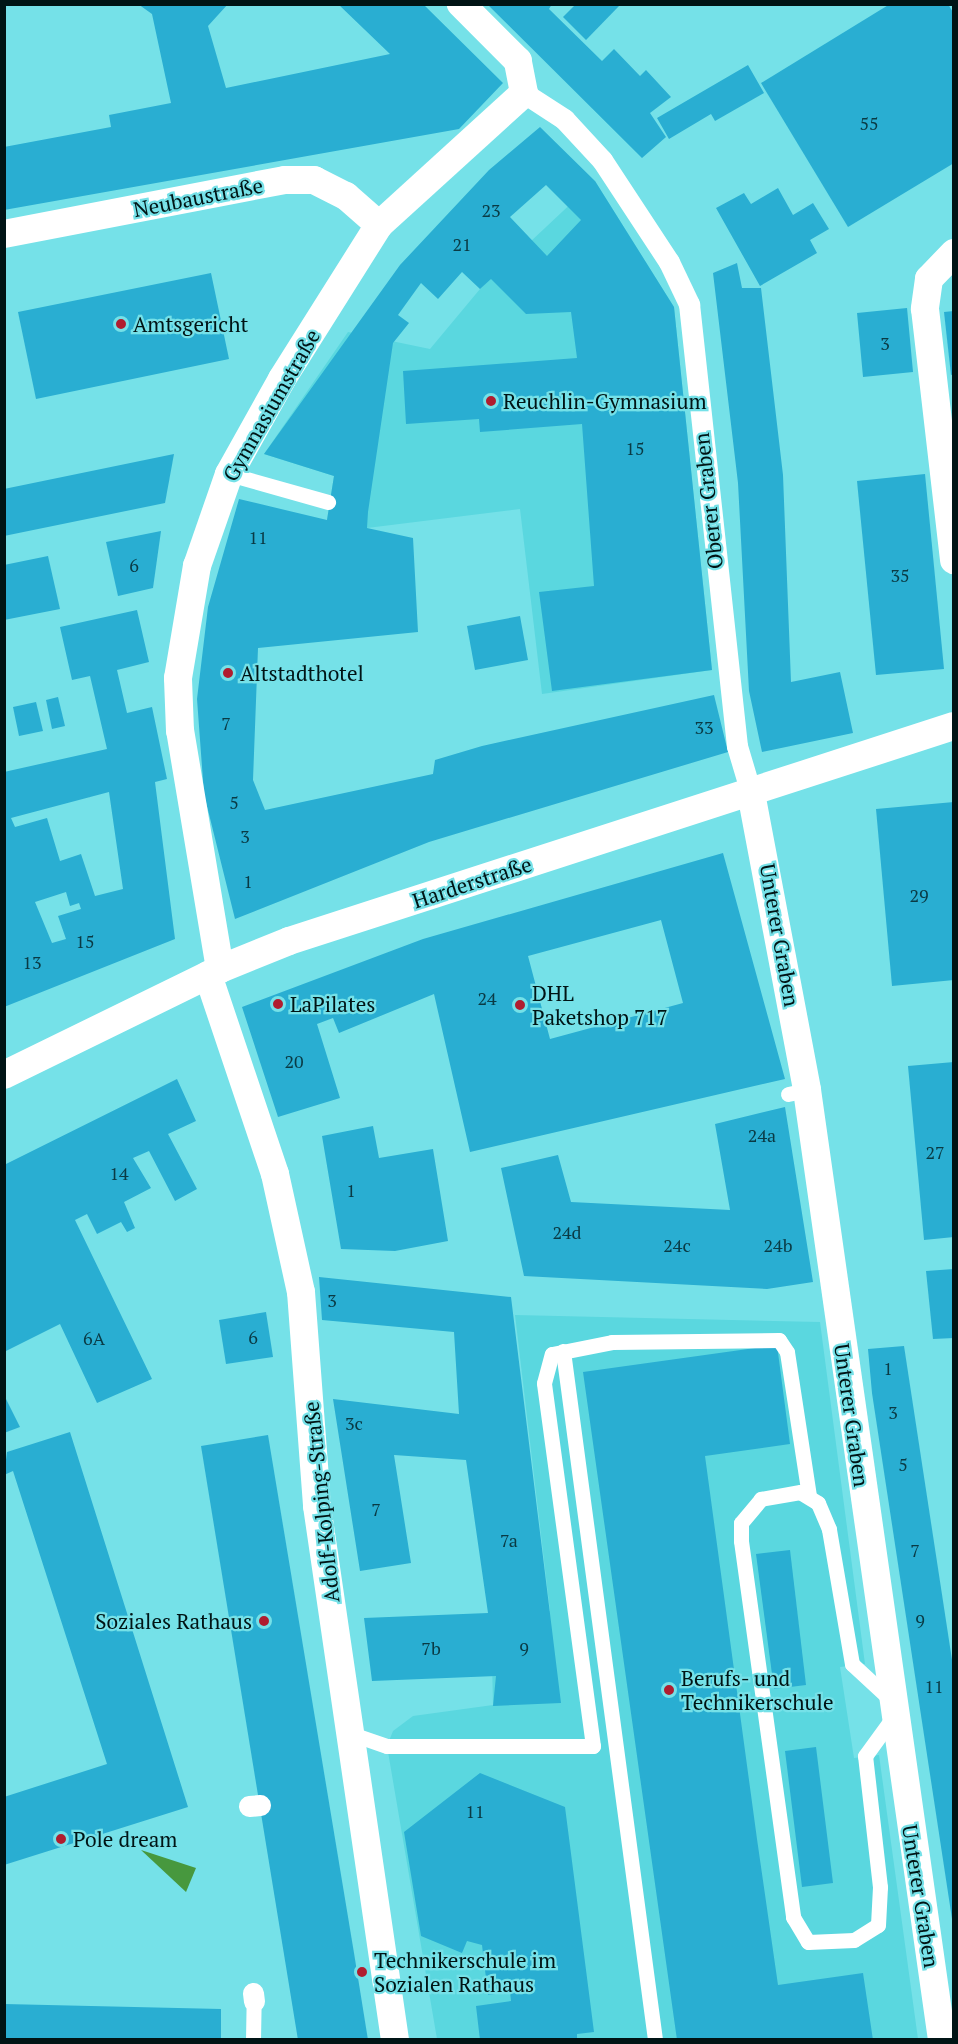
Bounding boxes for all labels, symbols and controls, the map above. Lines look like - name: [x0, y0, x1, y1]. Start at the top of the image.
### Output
- house number: 55: [859, 112, 879, 134]
- street label: Neubaustraße: [131, 172, 265, 222]
- house number: 23: [481, 199, 501, 221]
- house number: 21: [452, 233, 472, 255]
- place label: Amtsgericht: [133, 311, 248, 337]
- marker: Amtsgericht: [114, 317, 128, 331]
- street label: Gymnasiumstraße: [217, 324, 325, 486]
- house number: 3: [880, 332, 890, 354]
- place label: Reuchlin-Gymnasium: [503, 388, 707, 414]
- marker: Reuchlin-Gymnasium: [484, 394, 498, 408]
- street label: Oberer Graben: [688, 432, 728, 570]
- house number: 15: [625, 437, 645, 459]
- house number: 11: [248, 526, 268, 548]
- house number: 6: [129, 554, 139, 576]
- house number: 35: [890, 564, 910, 586]
- place label: Altstadthotel: [240, 660, 364, 686]
- marker: Altstadthotel: [221, 666, 235, 680]
- house number: 7: [221, 712, 231, 734]
- house number: 33: [694, 716, 714, 738]
- house number: 5: [229, 791, 239, 813]
- house number: 3: [240, 825, 250, 847]
- street label: Harderstraße: [409, 851, 535, 913]
- street label: Unterer Graben: [755, 862, 805, 1008]
- house number: 1: [243, 870, 253, 892]
- house number: 29: [909, 884, 929, 906]
- house number: 15: [75, 930, 95, 952]
- house number: 13: [22, 951, 42, 973]
- place label: DHL Paketshop 717: [532, 980, 668, 1030]
- house number: 24: [477, 987, 497, 1009]
- place label: LaPilates: [290, 991, 375, 1017]
- marker: LaPilates: [271, 997, 285, 1011]
- marker: DHL Paketshop 717: [513, 998, 527, 1012]
- house number: 20: [284, 1050, 304, 1072]
- house number: 24a: [748, 1124, 776, 1146]
- house number: 27: [925, 1141, 945, 1163]
- house number: 14: [109, 1162, 129, 1184]
- house number: 1: [346, 1179, 356, 1201]
- house number: 24d: [552, 1221, 582, 1243]
- house number: 24c: [663, 1234, 691, 1256]
- house number: 24b: [764, 1234, 792, 1256]
- house number: 3: [327, 1289, 337, 1311]
- house number: 6: [248, 1326, 258, 1348]
- house number: 6A: [83, 1327, 105, 1349]
- street label: Unterer Graben: [829, 1342, 875, 1488]
- house number: 1: [883, 1357, 893, 1379]
- street label: Adolf-Kolping-Straße: [298, 1400, 344, 1604]
- house number: 3: [888, 1401, 898, 1423]
- house number: 3c: [345, 1412, 363, 1434]
- house number: 5: [898, 1453, 908, 1475]
- house number: 7: [371, 1498, 381, 1520]
- house number: 7a: [500, 1529, 518, 1551]
- house number: 7: [910, 1539, 920, 1561]
- place label: Soziales Rathaus: [95, 1608, 252, 1634]
- house number: 9: [915, 1609, 925, 1631]
- marker: Soziales Rathaus: [257, 1614, 271, 1628]
- house number: 7b: [421, 1637, 441, 1659]
- house number: 9: [519, 1637, 529, 1659]
- place label: Berufs- und Technikerschule: [681, 1665, 834, 1715]
- house number: 11: [924, 1675, 944, 1697]
- marker: Berufs- und Technikerschule: [662, 1683, 676, 1697]
- house number: 11: [465, 1800, 485, 1822]
- street label: Unterer Graben: [897, 1823, 945, 1969]
- place label: Pole dream: [73, 1826, 177, 1852]
- marker: Pole dream: [54, 1832, 68, 1846]
- place label: Technikerschule im Sozialen Rathaus: [374, 1947, 556, 1997]
- marker: Technikerschule im Sozialen Rathaus: [355, 1965, 369, 1979]

